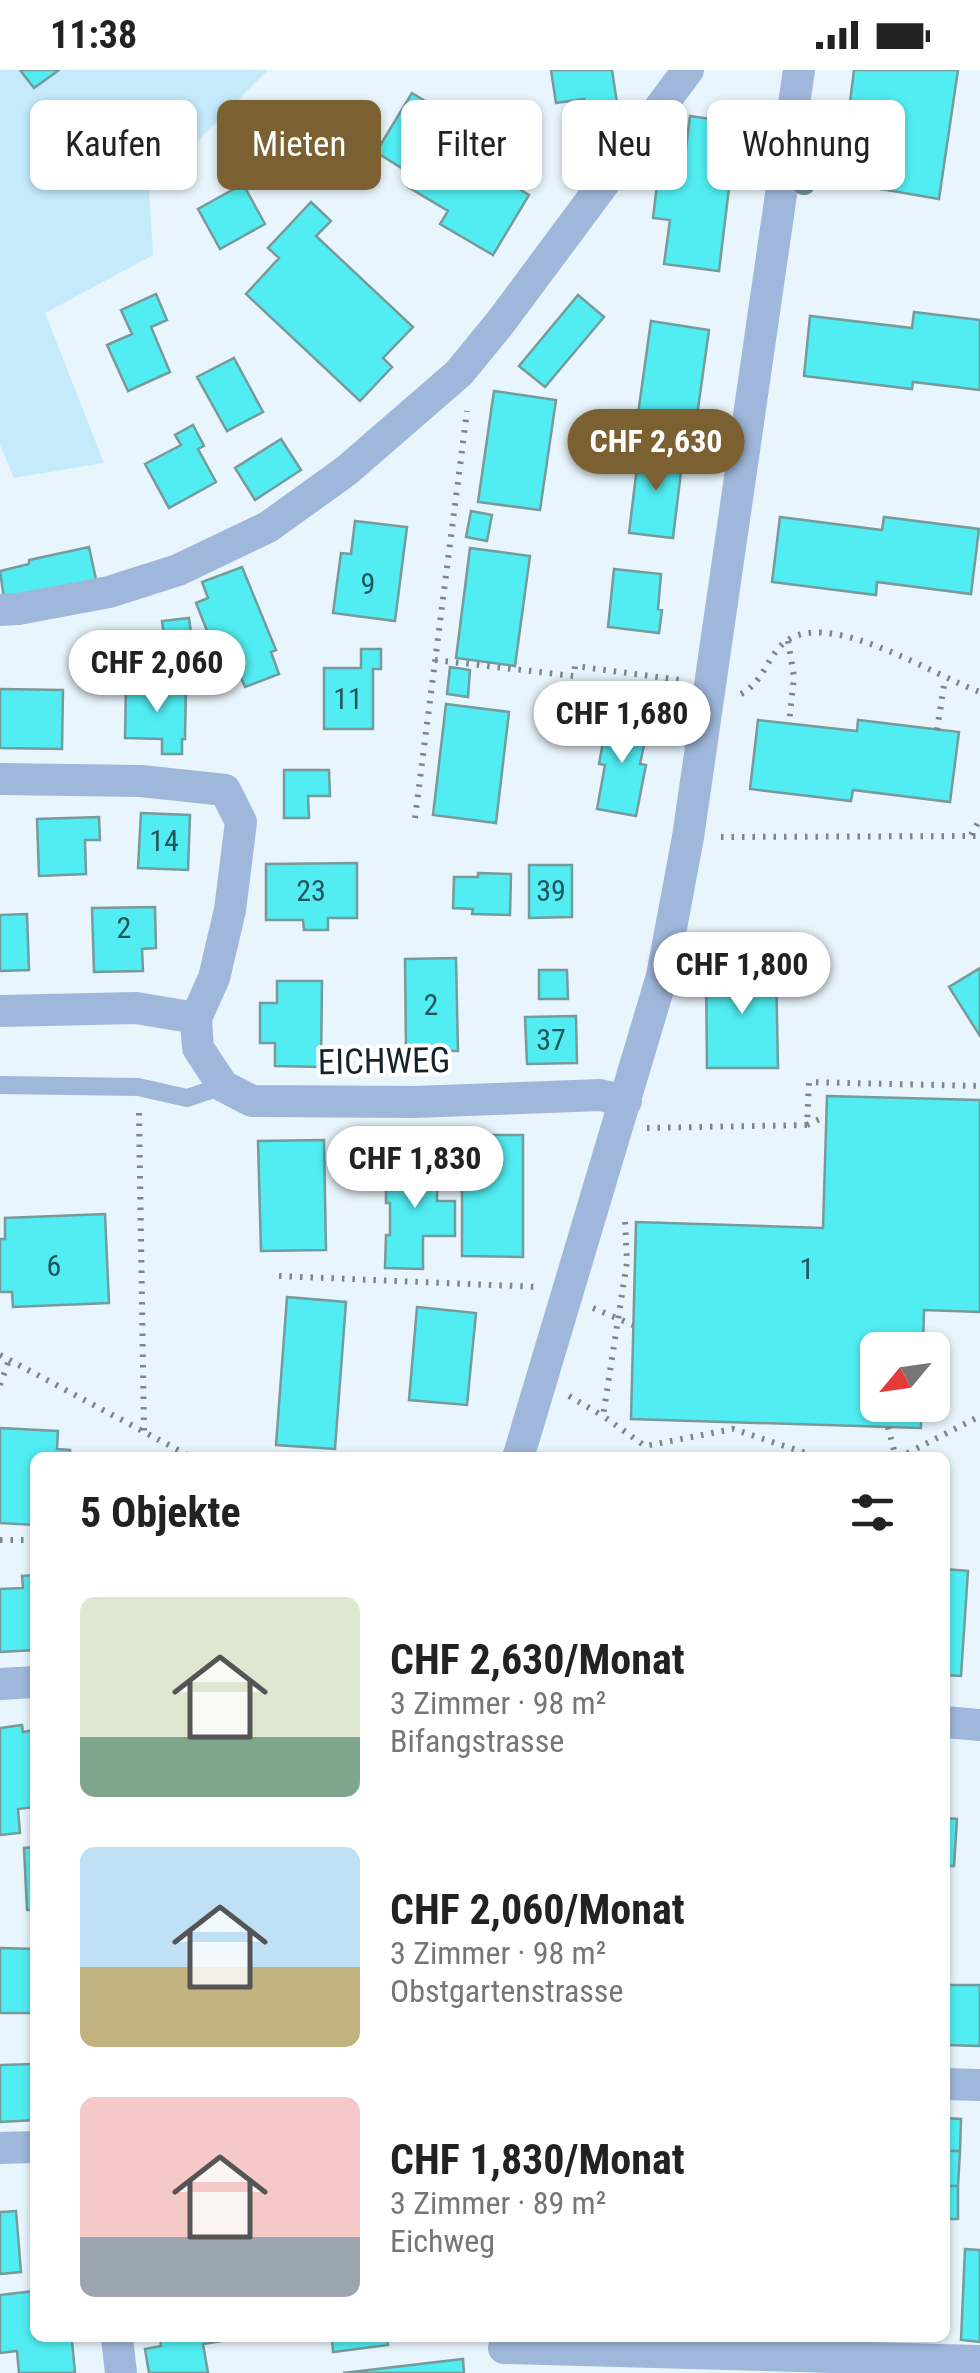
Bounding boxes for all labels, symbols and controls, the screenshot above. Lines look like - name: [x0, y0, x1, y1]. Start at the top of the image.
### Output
- text: 11:38: [50, 13, 137, 57]
- chip: Kaufen: [30, 100, 197, 190]
- chip: Mieten: [217, 100, 381, 190]
- chip: Filter: [401, 100, 542, 190]
- chip: Neu: [562, 100, 687, 190]
- chip: Wohnung: [707, 100, 905, 190]
- pin: CHF 2,630: [542, 409, 770, 494]
- text: CHF 2,630: [590, 422, 723, 460]
- house number: 9: [361, 566, 375, 601]
- pin: CHF 2,060: [43, 630, 271, 715]
- text: CHF 2,060: [91, 643, 224, 681]
- house number: 11: [333, 681, 363, 716]
- pin: CHF 1,680: [508, 681, 736, 766]
- text: CHF 1,680: [556, 694, 689, 732]
- house number: 14: [149, 823, 179, 858]
- house number: 23: [296, 873, 326, 908]
- house number: 39: [536, 873, 566, 908]
- house number: 2: [117, 910, 131, 945]
- pin: CHF 1,800: [628, 932, 856, 1017]
- text: CHF 1,800: [676, 945, 809, 983]
- house number: 2: [424, 987, 438, 1022]
- house number: 37: [536, 1022, 566, 1057]
- street label: EICHWEG: [317, 1040, 451, 1083]
- pin: CHF 1,830: [301, 1126, 529, 1211]
- text: CHF 1,830: [349, 1139, 482, 1177]
- house number: 6: [47, 1248, 61, 1283]
- house number: 1: [800, 1251, 814, 1286]
- north arrow: [860, 1332, 950, 1422]
- map controls: [860, 1332, 950, 1422]
- icon: filters: [845, 1485, 900, 1540]
- text: 5 Objekte: [80, 1488, 241, 1537]
- text: CHF 2,630/Monat: [390, 1635, 685, 1684]
- icon: home: [160, 1637, 280, 1757]
- text: 3 Zimmer · 98 m²: [390, 1684, 606, 1722]
- text: Bifangstrasse: [390, 1722, 564, 1760]
- text: CHF 2,060/Monat: [390, 1885, 685, 1934]
- icon: home: [160, 1887, 280, 2007]
- text: 3 Zimmer · 98 m²: [390, 1934, 606, 1972]
- text: Obstgartenstrasse: [390, 1972, 623, 2010]
- text: CHF 1,830/Monat: [390, 2135, 685, 2184]
- icon: home: [160, 2137, 280, 2257]
- text: 3 Zimmer · 89 m²: [390, 2184, 606, 2222]
- text: Eichweg: [390, 2222, 495, 2260]

